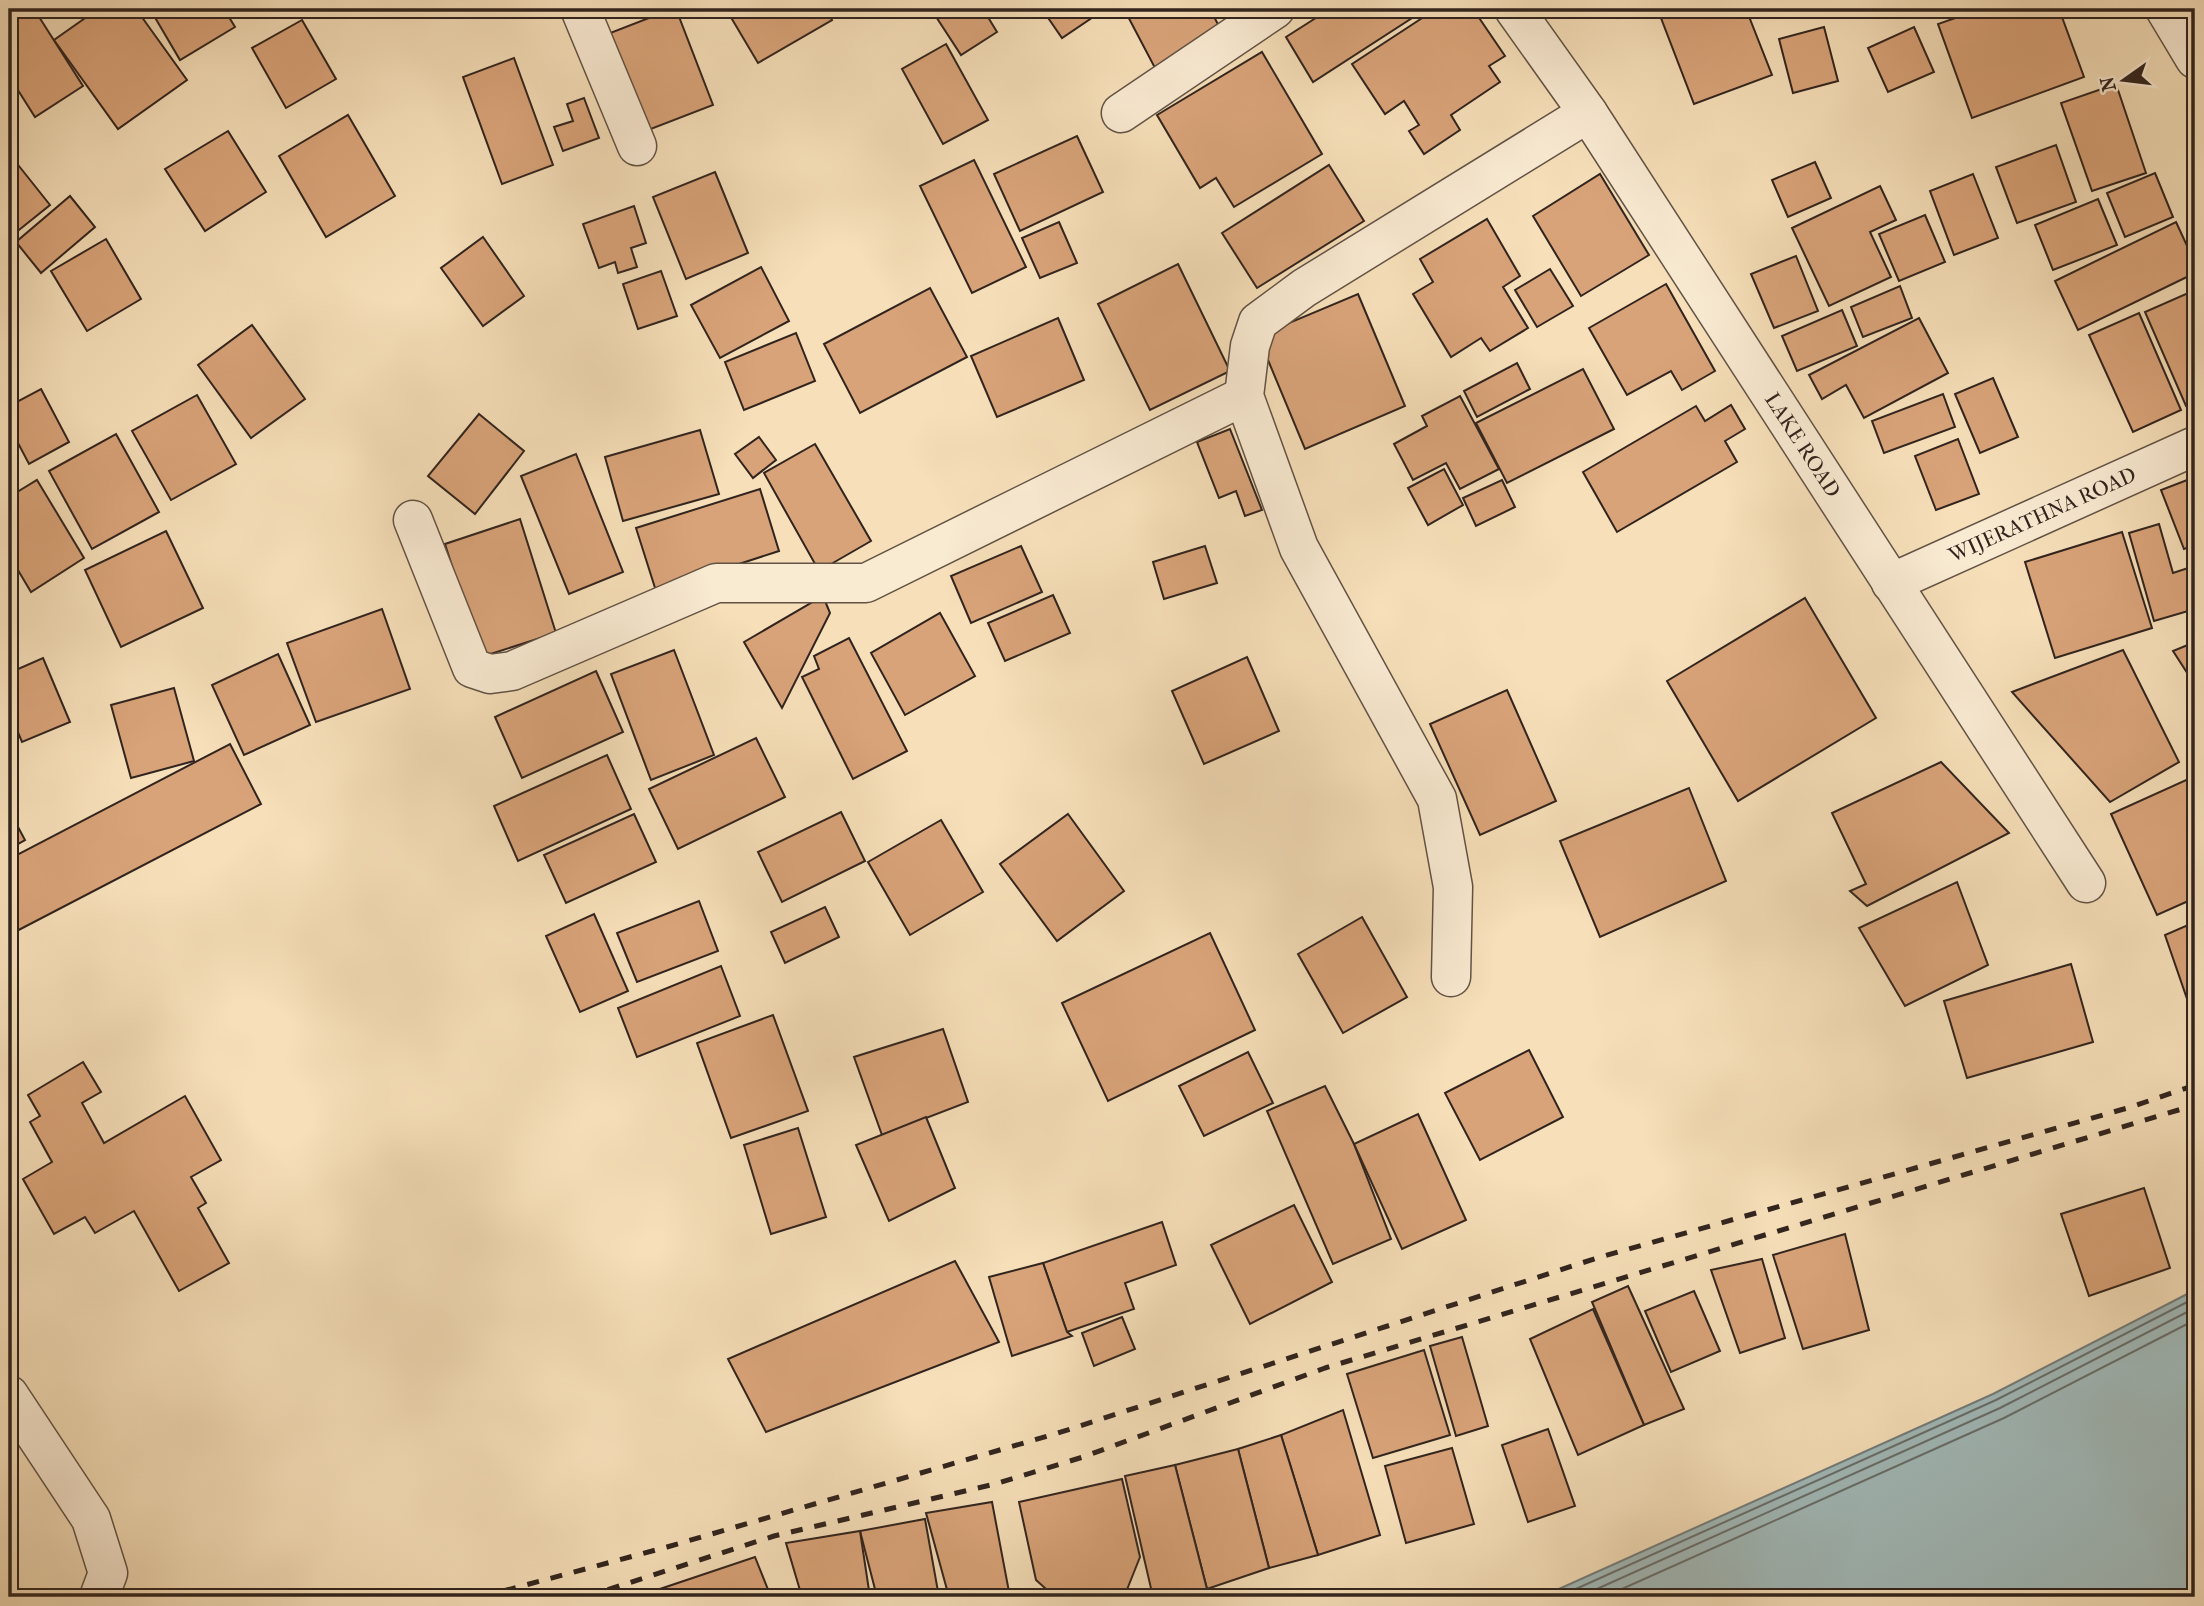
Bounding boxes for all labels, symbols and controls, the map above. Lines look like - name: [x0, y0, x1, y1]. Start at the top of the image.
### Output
- north arrow: [2088, 46, 2158, 116]
- text: N: [2096, 74, 2121, 94]
- street label: LAKE ROAD: [1760, 388, 1845, 502]
- street label: WIJERATHNA ROAD: [1944, 462, 2140, 568]

